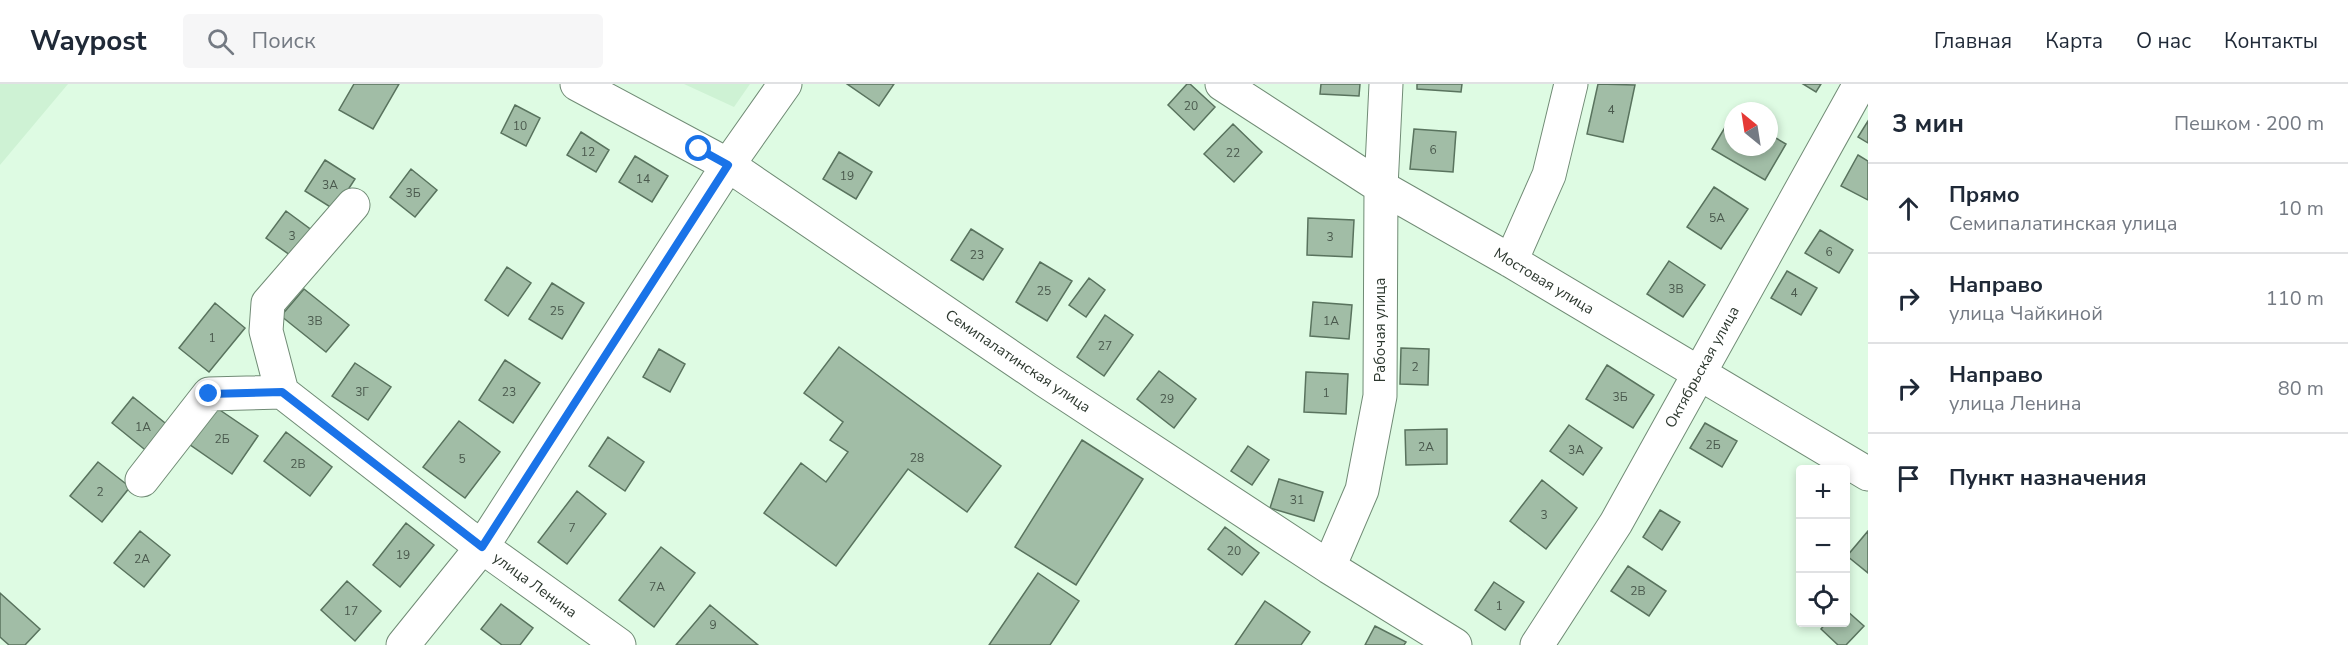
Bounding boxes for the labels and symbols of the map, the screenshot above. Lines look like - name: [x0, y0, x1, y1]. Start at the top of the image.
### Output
- house number: 20: [1184, 98, 1198, 114]
- house number: 4: [1607, 102, 1615, 118]
- north arrow: [1724, 102, 1778, 156]
- house number: 10: [513, 118, 527, 134]
- route start: [685, 135, 711, 161]
- house number: 6: [1429, 142, 1437, 158]
- house number: 12: [581, 144, 595, 160]
- house number: 22: [1226, 145, 1240, 161]
- house number: 19: [840, 168, 854, 184]
- house number: 14: [636, 171, 650, 187]
- house number: 3А: [322, 177, 338, 193]
- house number: 3Б: [405, 185, 421, 201]
- house number: 5А: [1709, 210, 1725, 226]
- house number: 3: [288, 228, 296, 244]
- house number: 3: [1326, 229, 1334, 245]
- street label: Мостовая улица: [1490, 243, 1598, 319]
- house number: 6: [1825, 244, 1833, 260]
- house number: 23: [970, 247, 984, 263]
- street label: Рабочая улица: [1370, 278, 1390, 382]
- house number: 3В: [1668, 281, 1684, 297]
- house number: 25: [1037, 283, 1051, 299]
- house number: 4: [1790, 285, 1798, 301]
- street label: Октябрьская улица: [1660, 302, 1744, 432]
- house number: 25: [550, 303, 564, 319]
- street label: Семипалатинская улица: [941, 305, 1095, 417]
- house number: 3В: [307, 313, 323, 329]
- house number: 1А: [1323, 313, 1339, 329]
- house number: 1: [208, 330, 216, 346]
- house number: 27: [1098, 338, 1112, 354]
- house number: 2: [1411, 359, 1419, 375]
- route end: [195, 380, 221, 406]
- house number: 3Г: [355, 384, 369, 400]
- house number: 23: [502, 384, 516, 400]
- house number: 1: [1322, 385, 1330, 401]
- house number: 3Б: [1612, 389, 1628, 405]
- house number: 29: [1160, 391, 1174, 407]
- house number: 1А: [135, 419, 151, 435]
- house number: 2Б: [214, 431, 230, 447]
- house number: 2Б: [1705, 437, 1721, 453]
- house number: 2А: [1418, 439, 1434, 455]
- house number: 3А: [1568, 442, 1584, 458]
- house number: 28: [910, 450, 924, 466]
- house number: 5: [458, 451, 466, 467]
- house number: 2В: [290, 456, 306, 472]
- house number: 2: [96, 484, 104, 500]
- house number: 31: [1290, 492, 1304, 508]
- house number: 3: [1540, 507, 1548, 523]
- house number: 7: [568, 520, 576, 536]
- house number: 20: [1227, 543, 1241, 559]
- house number: 19: [396, 547, 410, 563]
- street label: улица Ленина: [489, 548, 581, 622]
- house number: 2А: [134, 551, 150, 567]
- house number: 7А: [649, 579, 665, 595]
- house number: 2В: [1630, 583, 1646, 599]
- house number: 1: [1495, 598, 1503, 614]
- house number: 17: [344, 603, 358, 619]
- house number: 9: [709, 617, 717, 633]

